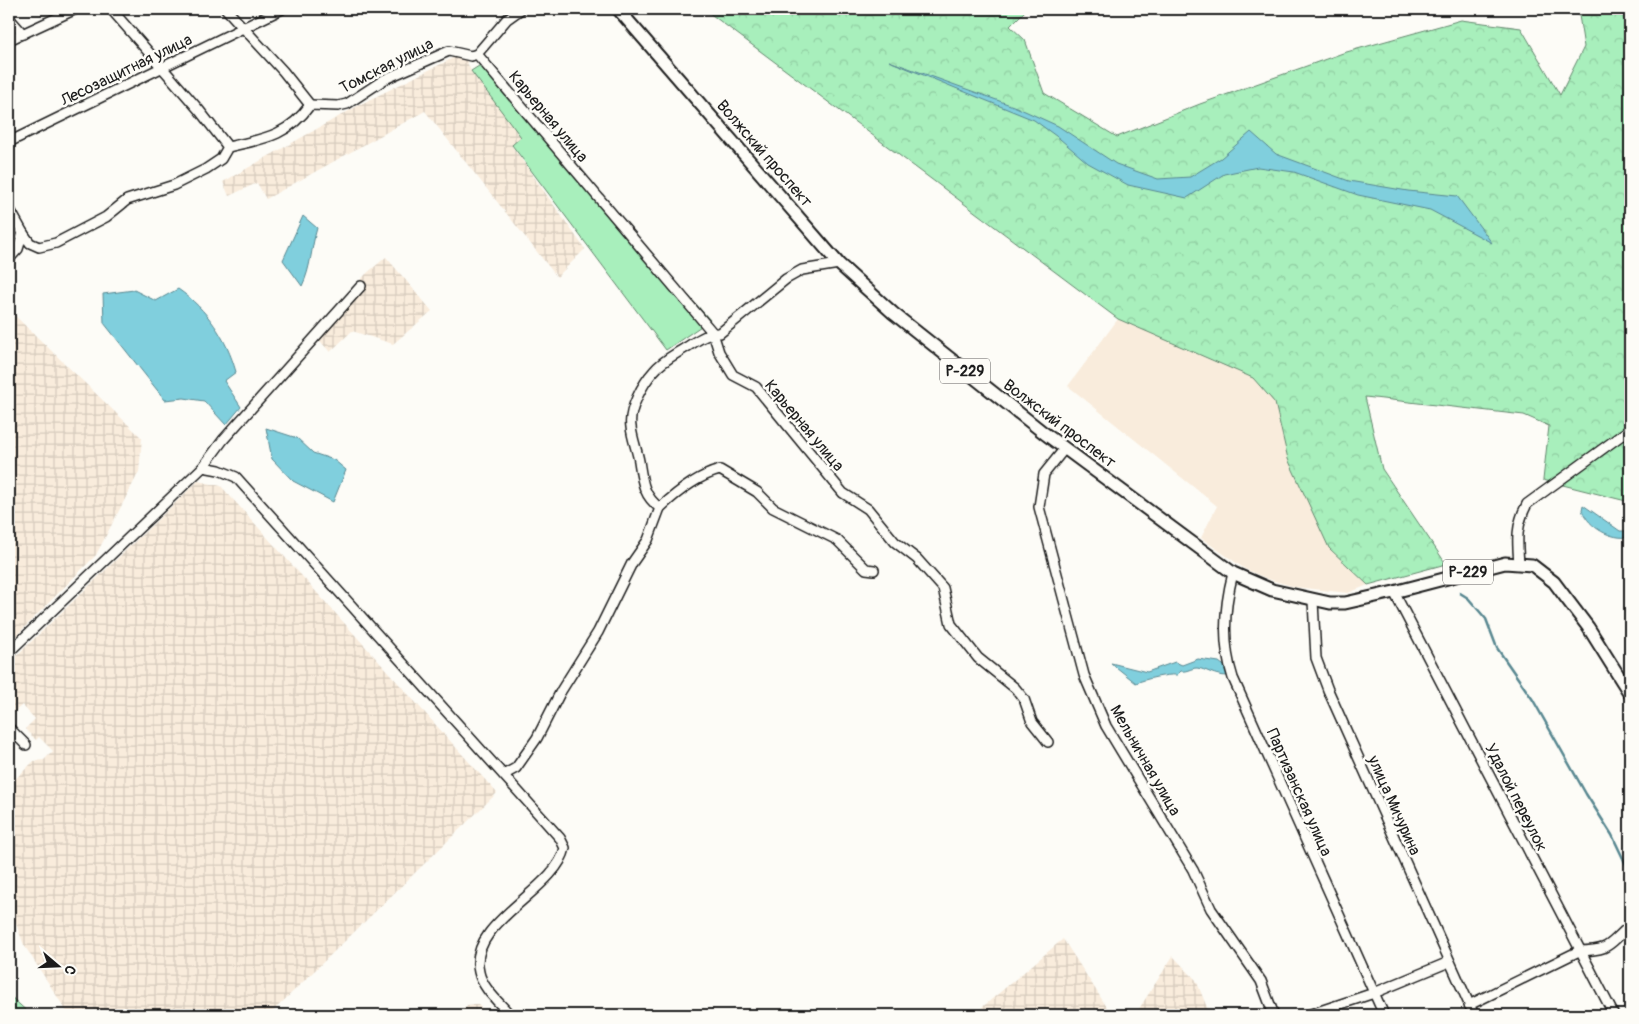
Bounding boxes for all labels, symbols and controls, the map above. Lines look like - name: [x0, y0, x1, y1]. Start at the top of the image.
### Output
- street label: Лесозащитная улица: [57, 29, 195, 111]
- street label: Томская улица: [336, 34, 437, 98]
- street label: Карьерная улица: [504, 67, 592, 166]
- street label: Волжский проспект: [712, 96, 816, 211]
- road number: Р-229: [940, 358, 990, 384]
- street label: Волжский проспект: [999, 375, 1120, 473]
- street label: Карьерная улица: [760, 376, 848, 475]
- road number: Р-229: [1443, 560, 1493, 584]
- street label: Мельничная улица: [1105, 702, 1185, 819]
- street label: Партизанская улица: [1262, 726, 1336, 859]
- street label: Удалой переулок: [1480, 740, 1552, 855]
- street label: улица Мичурина: [1363, 752, 1425, 858]
- north arrow: [32, 942, 82, 992]
- text: С: [60, 963, 79, 977]

